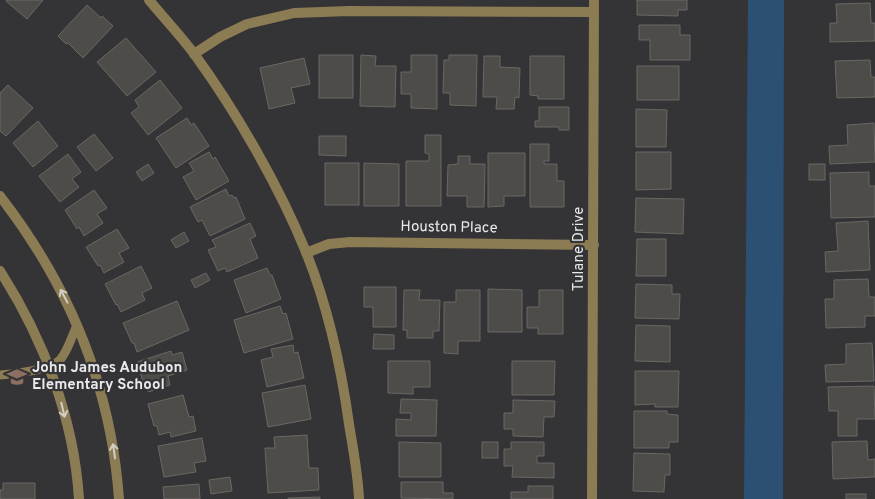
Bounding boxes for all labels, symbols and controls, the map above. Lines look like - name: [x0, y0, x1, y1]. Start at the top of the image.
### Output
- street label: Tulane Drive: [570, 207, 589, 291]
- street label: Houston Place: [400, 218, 498, 238]
- one-way arrow: [59, 289, 69, 304]
- place label: John James Audubon Elementary School: [32, 359, 182, 395]
- school or university icon: John James Audubon Elementary School: [6, 366, 28, 388]
- one-way arrow: [59, 401, 68, 417]
- one-way arrow: [108, 443, 118, 459]

